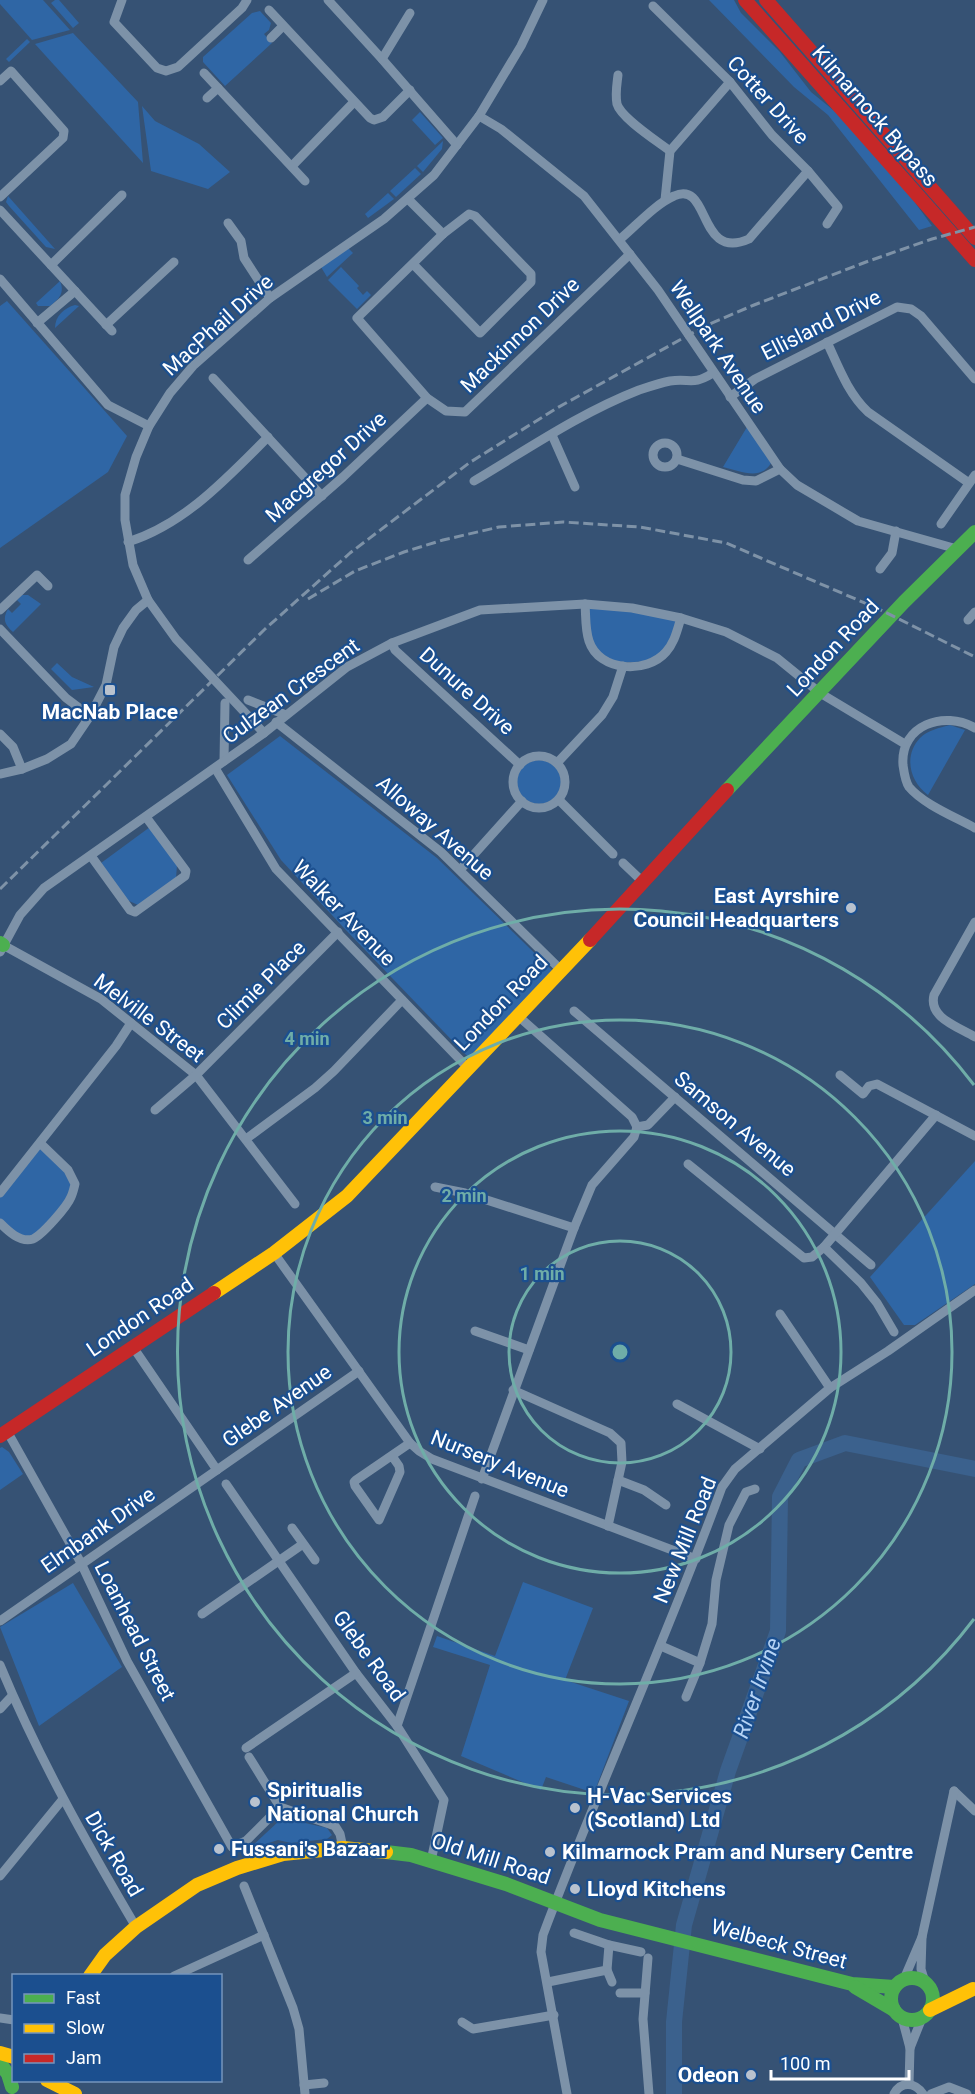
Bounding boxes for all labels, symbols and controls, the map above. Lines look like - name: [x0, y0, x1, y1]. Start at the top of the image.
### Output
- street label: Kilmarnock Bypass: [807, 41, 943, 191]
- street label: Cotter Drive: [722, 51, 814, 149]
- street label: MacPhail Drive: [158, 269, 278, 381]
- street label: Mackinnon Drive: [456, 272, 584, 398]
- street label: Wellpark Avenue: [665, 276, 771, 418]
- street label: Ellisland Drive: [757, 285, 885, 365]
- street label: Macgregor Drive: [261, 407, 391, 527]
- street label: London Road: [782, 595, 884, 701]
- street label: Culzean Crescent: [218, 633, 364, 749]
- street label: Dunure Drive: [415, 642, 519, 740]
- marker: MacNab Place: [103, 683, 117, 697]
- place label: MacNab Place: [42, 700, 178, 724]
- street label: Alloway Avenue: [372, 771, 498, 885]
- street label: Walker Avenue: [288, 855, 400, 971]
- place label: East Ayrshire Council Headquarters: [633, 884, 839, 932]
- marker: East Ayrshire Council Headquarters: [844, 901, 858, 915]
- street label: Climie Place: [212, 936, 310, 1034]
- street label: London Road: [449, 950, 553, 1056]
- street label: Melville Street: [89, 969, 209, 1067]
- text: 4 min: [284, 1028, 330, 1049]
- street label: Samson Avenue: [670, 1066, 800, 1182]
- text: 3 min: [362, 1107, 408, 1128]
- text: 2 min: [441, 1185, 487, 1206]
- text: 1 min: [519, 1263, 565, 1284]
- street label: London Road: [82, 1272, 198, 1362]
- centre of rings: [610, 1342, 630, 1362]
- street label: Glebe Avenue: [218, 1360, 336, 1452]
- street label: Nursery Avenue: [427, 1425, 573, 1503]
- street label: New Mill Road: [649, 1473, 721, 1607]
- street label: Elmbank Drive: [37, 1482, 159, 1578]
- street label: Loanhead Street: [90, 1557, 180, 1705]
- street label: Glebe Road: [328, 1606, 410, 1706]
- water label: River Irvine: [728, 1635, 786, 1741]
- place label: Spiritualis National Church: [267, 1778, 419, 1826]
- place label: H-Vac Services (Scotland) Ltd: [587, 1784, 732, 1832]
- marker: Spiritualis National Church: [248, 1795, 262, 1809]
- marker: H-Vac Services (Scotland) Ltd: [568, 1801, 582, 1815]
- street label: Dick Road: [80, 1807, 148, 1901]
- street label: Old Mill Road: [428, 1828, 554, 1890]
- place label: Fussani's Bazaar: [231, 1837, 388, 1861]
- place label: Kilmarnock Pram and Nursery Centre: [562, 1840, 913, 1864]
- marker: Fussani's Bazaar: [212, 1842, 226, 1856]
- marker: Kilmarnock Pram and Nursery Centre: [543, 1845, 557, 1859]
- place label: Lloyd Kitchens: [587, 1877, 726, 1901]
- marker: Lloyd Kitchens: [568, 1882, 582, 1896]
- street label: Welbeck Street: [708, 1914, 850, 1974]
- legend: [12, 1974, 222, 2082]
- text: Fast: [66, 1987, 101, 2008]
- text: Slow: [66, 2017, 105, 2038]
- scale bar: [771, 2043, 909, 2081]
- text: Jam: [66, 2047, 102, 2068]
- text: 100 m: [780, 2053, 831, 2074]
- place label: Odeon: [678, 2063, 739, 2087]
- marker: Odeon: [744, 2068, 758, 2082]

